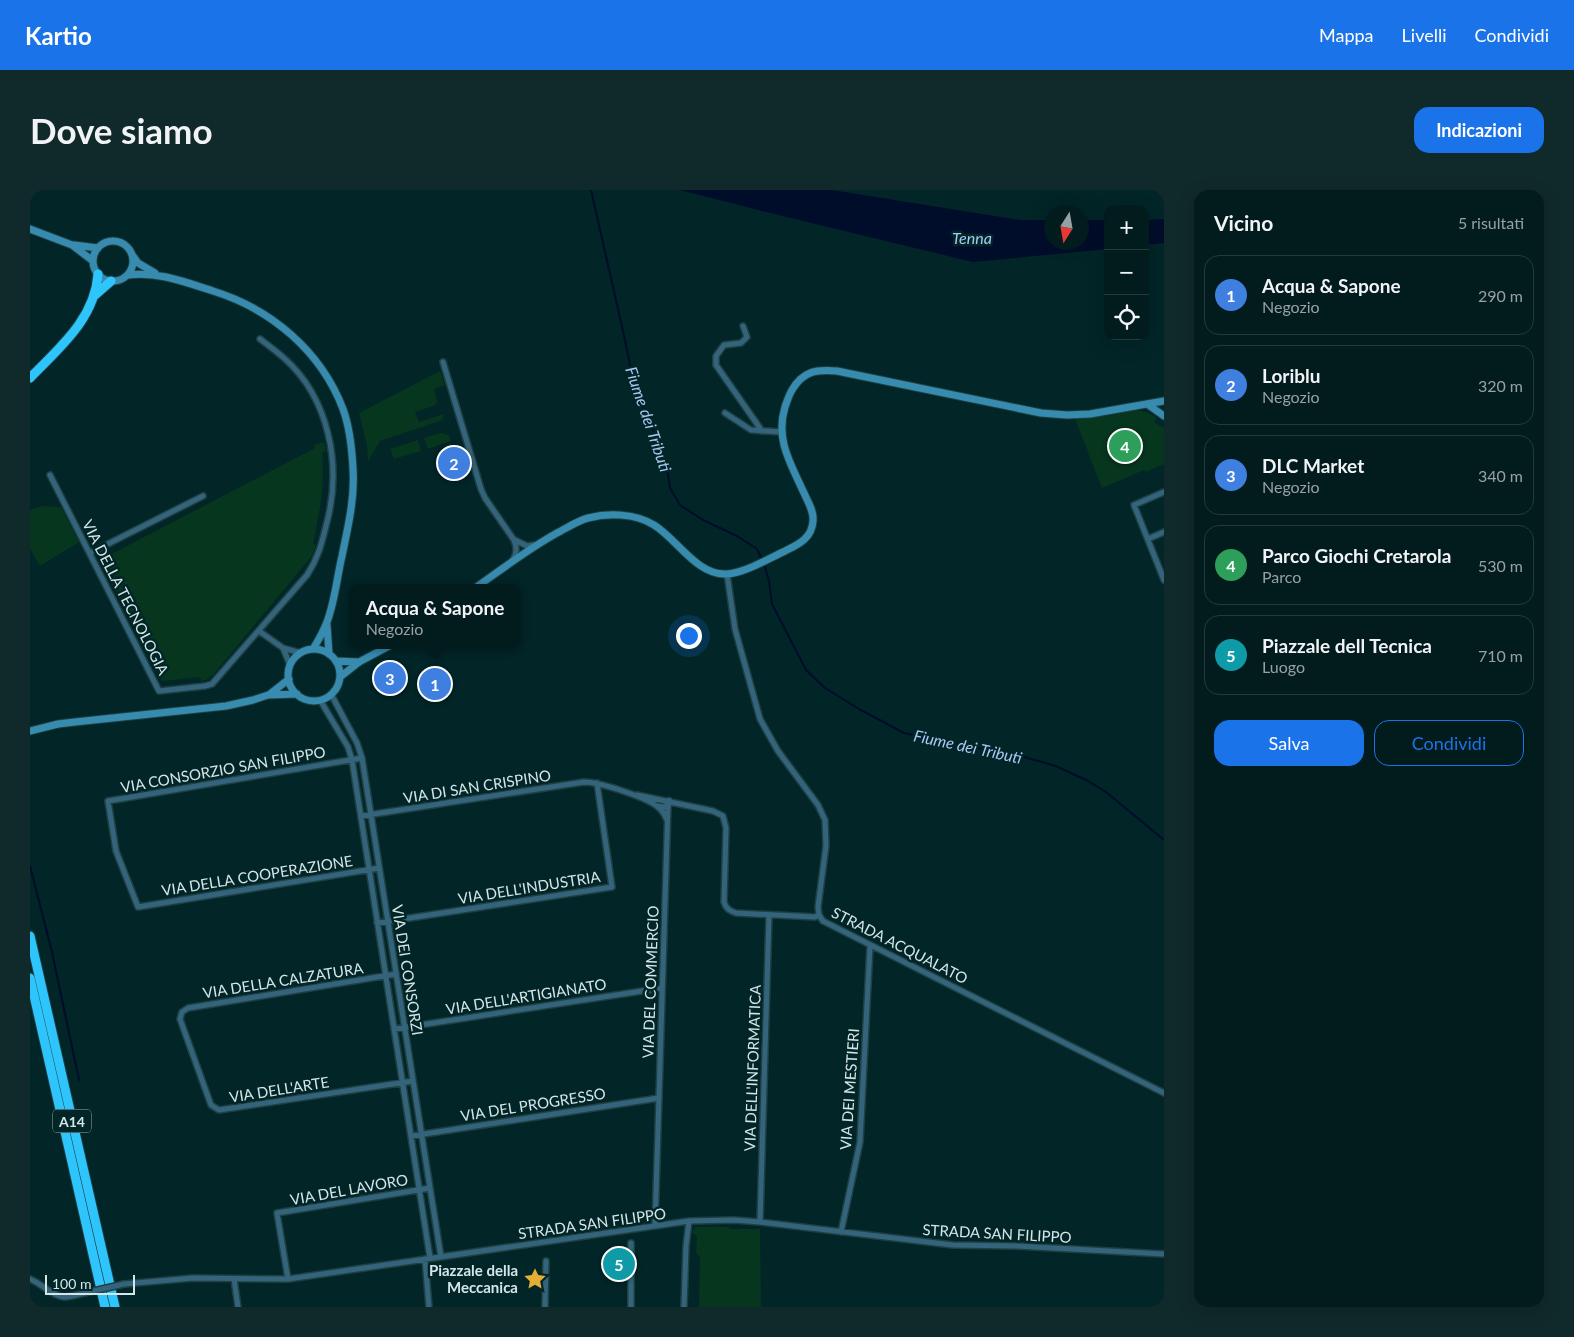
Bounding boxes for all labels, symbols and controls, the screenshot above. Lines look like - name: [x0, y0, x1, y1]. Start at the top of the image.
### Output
- text: Kartio: [25, 21, 92, 50]
- text: Mappa: [1319, 24, 1374, 46]
- text: Livelli: [1402, 24, 1446, 46]
- text: Condividi: [1474, 24, 1549, 46]
- button: Indicazioni: [1414, 107, 1544, 153]
- text: Dove siamo: [30, 109, 213, 151]
- north arrow: [1044, 205, 1089, 250]
- map controls: [1104, 205, 1149, 340]
- button: +: [1104, 205, 1149, 250]
- text: Vicino: [1214, 210, 1273, 235]
- text: 5 risultati: [1458, 213, 1524, 232]
- water label: Tenna: [952, 228, 992, 247]
- button: −: [1104, 250, 1149, 295]
- text: Acqua & Sapone: [1262, 274, 1401, 297]
- text: 1: [1226, 286, 1236, 305]
- text: 290 m: [1478, 286, 1523, 305]
- button: locate: [1104, 295, 1149, 340]
- text: Negozio: [1262, 297, 1320, 316]
- water label: Fiume dei Tributi: [622, 364, 676, 475]
- text: Loriblu: [1262, 364, 1320, 387]
- text: 2: [1226, 376, 1236, 395]
- text: 320 m: [1478, 376, 1523, 395]
- text: Negozio: [1262, 387, 1320, 406]
- pin: 4: [1109, 427, 1141, 465]
- pin: 2: [438, 444, 470, 482]
- text: DLC Market: [1262, 454, 1364, 477]
- text: 3: [1226, 466, 1236, 485]
- text: 340 m: [1478, 466, 1523, 485]
- text: Negozio: [1262, 477, 1320, 496]
- street label: VIA DELLA TECNOLOGIA: [79, 516, 173, 678]
- text: Parco Giochi Cretarola: [1262, 544, 1451, 567]
- text: 4: [1226, 556, 1236, 575]
- text: 530 m: [1478, 556, 1523, 575]
- text: Parco: [1262, 567, 1301, 586]
- popup: [349, 584, 521, 649]
- text: Acqua & Sapone: [366, 596, 504, 619]
- text: Negozio: [366, 619, 423, 638]
- your location: [676, 623, 702, 649]
- text: Piazzale dell Tecnica: [1262, 634, 1432, 657]
- text: 5: [1226, 646, 1236, 665]
- text: 710 m: [1478, 646, 1523, 665]
- text: Luogo: [1262, 657, 1305, 676]
- pin: 3: [374, 659, 406, 697]
- pin: 1: [419, 665, 451, 703]
- button: Salva: [1214, 720, 1364, 766]
- button: Condividi: [1374, 720, 1524, 766]
- water label: Fiume dei Tributi: [912, 725, 1025, 767]
- street label: VIA CONSORZIO SAN FILIPPO: [119, 742, 327, 796]
- street label: VIA DI SAN CRISPINO: [402, 765, 552, 807]
- street label: VIA DELLA COOPERAZIONE: [160, 851, 354, 899]
- street label: VIA DELL'INDUSTRIA: [457, 867, 602, 907]
- street label: VIA DEI CONSORZI: [389, 903, 427, 1037]
- street label: STRADA ACQUALATO: [829, 903, 971, 987]
- street label: VIA DEL COMMERCIO: [638, 905, 662, 1059]
- street label: VIA DELLA CALZATURA: [201, 958, 365, 1002]
- street label: VIA DELL'ARTIGIANATO: [444, 974, 608, 1018]
- street label: VIA DELL'INFORMATICA: [740, 984, 764, 1152]
- street label: VIA DEI MESTIERI: [836, 1028, 862, 1150]
- street label: VIA DELL'ARTE: [228, 1072, 330, 1106]
- street label: VIA DEL PROGRESSO: [459, 1084, 607, 1124]
- road number: A14: [53, 1109, 91, 1132]
- street label: VIA DEL LAVORO: [289, 1170, 409, 1208]
- street label: STRADA SAN FILIPPO: [517, 1204, 667, 1242]
- street label: STRADA SAN FILIPPO: [922, 1220, 1072, 1246]
- pin: 5: [603, 1245, 635, 1283]
- place label: Piazzale della Meccanica: [429, 1261, 518, 1296]
- place icon: Piazzale della Meccanica: [522, 1266, 548, 1292]
- scale bar: [45, 1272, 135, 1295]
- text: 100 m: [52, 1275, 91, 1292]

